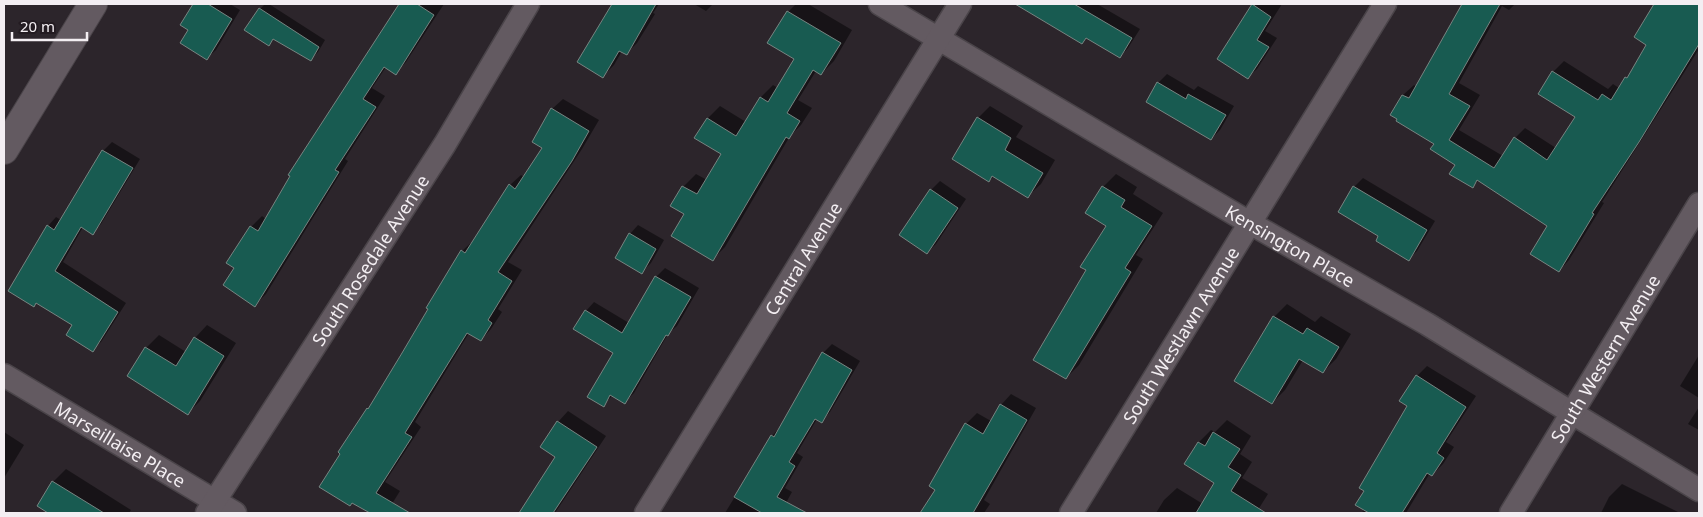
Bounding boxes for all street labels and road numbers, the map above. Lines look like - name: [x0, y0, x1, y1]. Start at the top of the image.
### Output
- street label: South Rosedale Avenue: [306, 170, 434, 350]
- street label: Central Avenue: [759, 197, 847, 320]
- street label: Kensington Place: [1221, 199, 1359, 292]
- street label: South Westlawn Avenue: [1117, 242, 1244, 428]
- street label: South Western Avenue: [1545, 270, 1665, 447]
- street label: Marseillaise Place: [50, 396, 190, 493]

